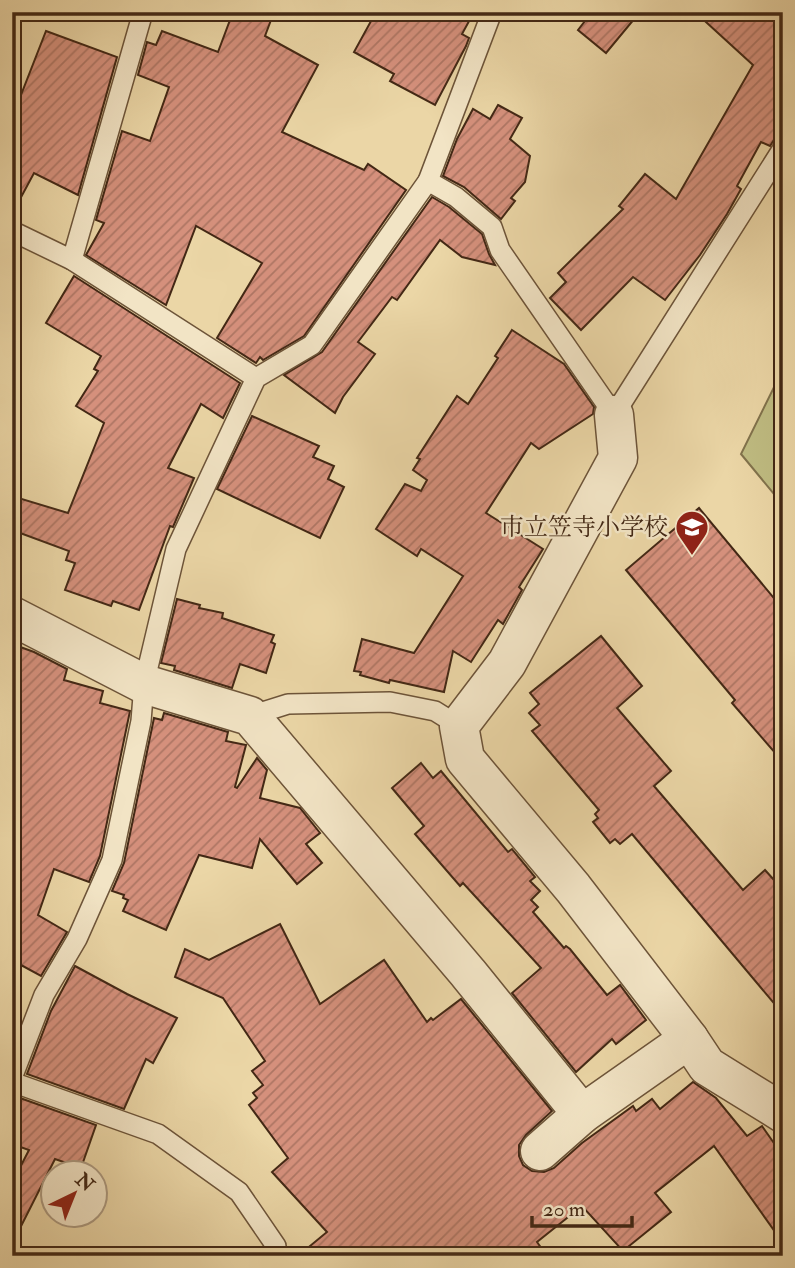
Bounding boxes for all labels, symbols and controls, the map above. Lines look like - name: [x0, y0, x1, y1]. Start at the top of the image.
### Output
- school or university icon: 市立笠寺小学校: [673, 508, 711, 557]
- place label: 市立笠寺小学校: [500, 512, 668, 543]
- north arrow: [38, 1160, 108, 1230]
- text: N: [70, 1167, 100, 1198]
- scale bar: [532, 1184, 632, 1228]
- text: 20 m: [543, 1196, 585, 1223]

